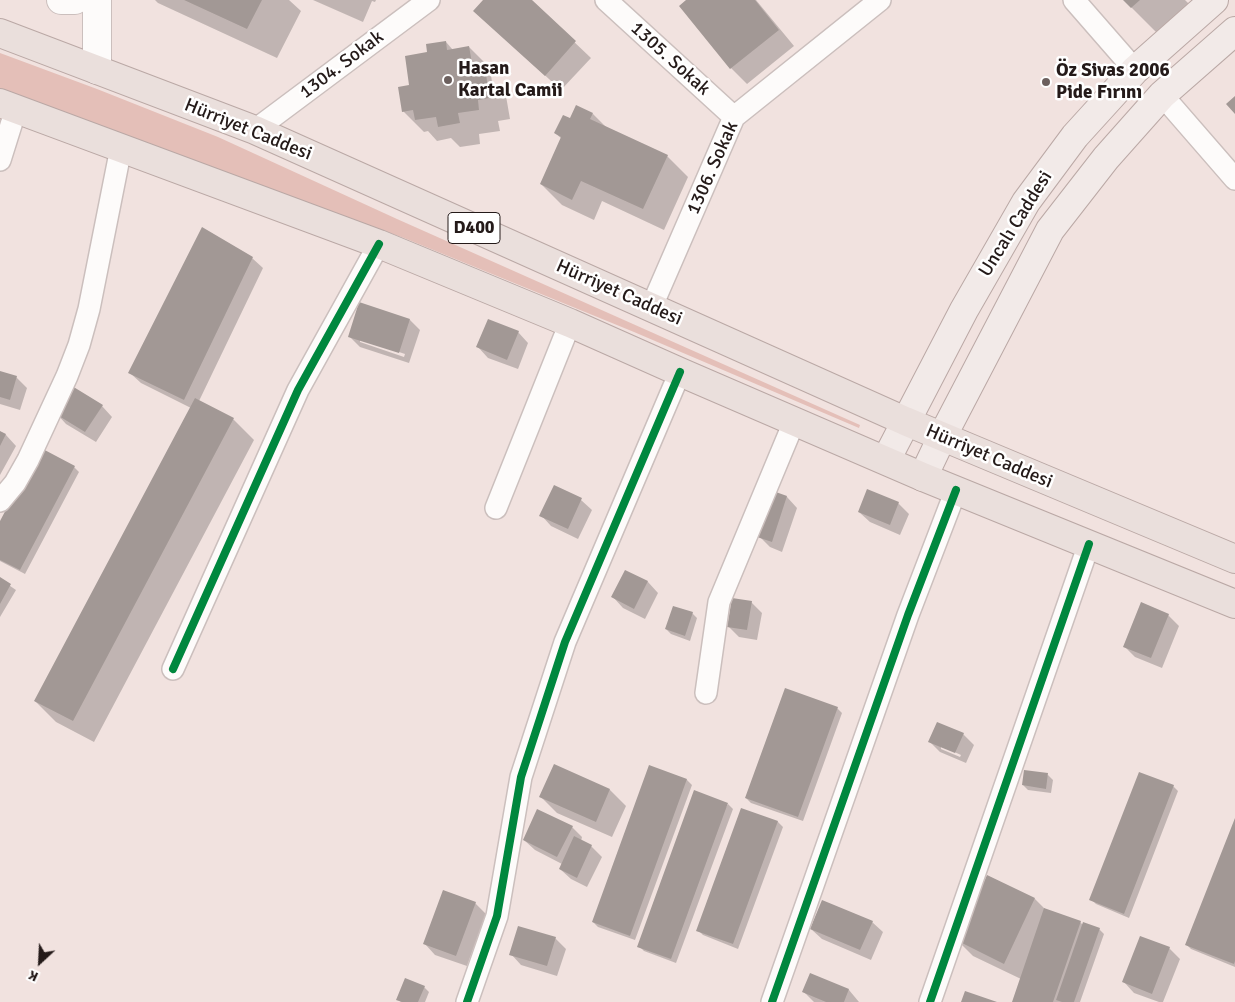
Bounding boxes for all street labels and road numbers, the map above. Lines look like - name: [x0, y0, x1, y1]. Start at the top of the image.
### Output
- street label: 1305. Sokak: [625, 17, 715, 101]
- street label: 1304. Sokak: [295, 26, 389, 104]
- street label: Hürriyet Caddesi: [181, 94, 315, 166]
- street label: 1306. Sokak: [682, 118, 744, 218]
- street label: Uncalı Caddesi: [974, 167, 1058, 281]
- road number: D400: [448, 212, 500, 244]
- street label: Hürriyet Caddesi: [552, 255, 686, 331]
- street label: Hürriyet Caddesi: [922, 420, 1056, 494]

